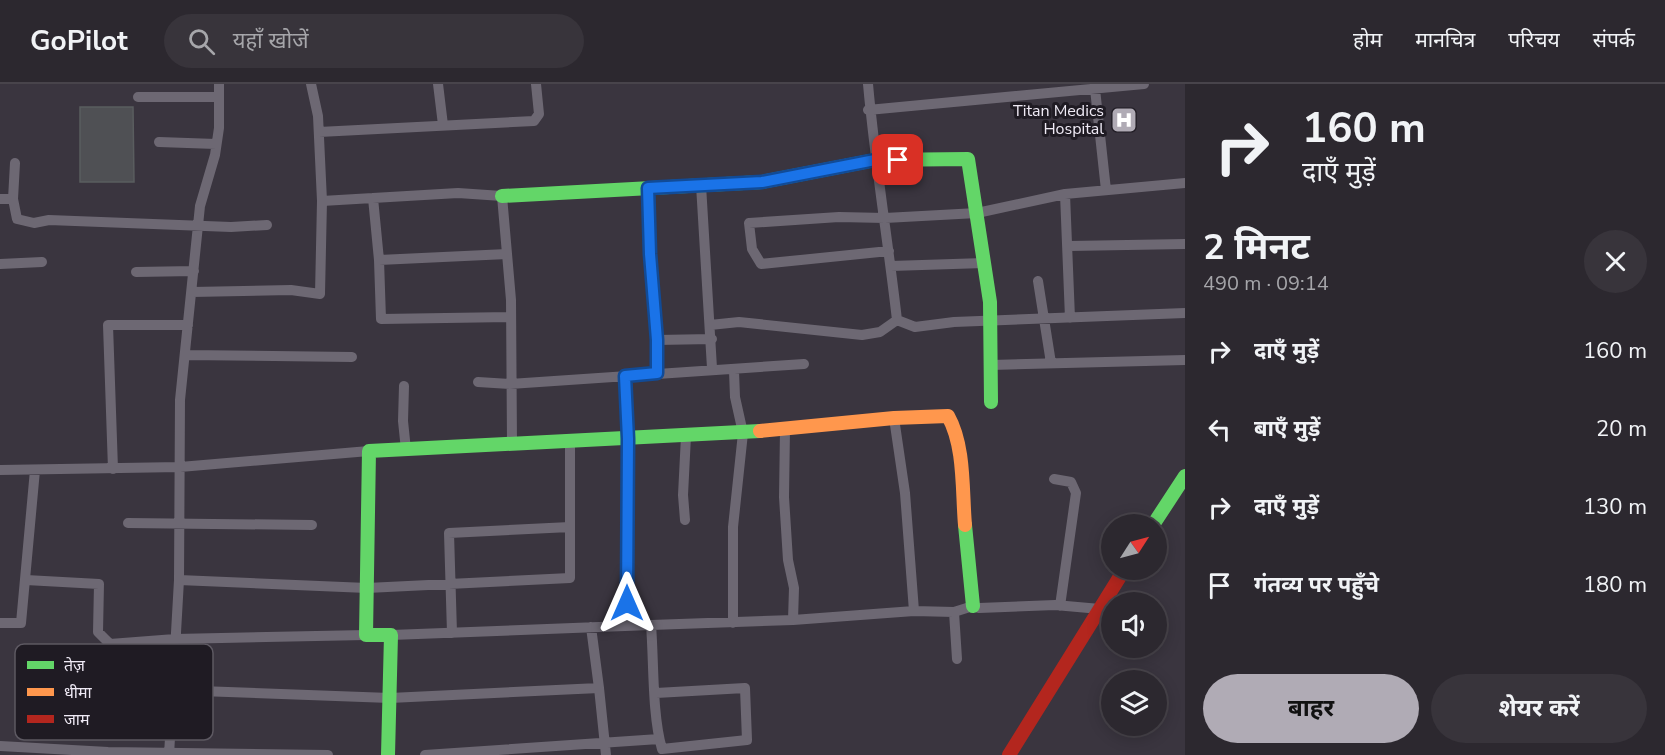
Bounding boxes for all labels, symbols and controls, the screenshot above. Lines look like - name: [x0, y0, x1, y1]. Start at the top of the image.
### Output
- search box: [164, 14, 584, 68]
- text: GoPilot: [30, 22, 128, 60]
- icon: search: [185, 25, 218, 58]
- text: यहाँ खोजें: [233, 26, 308, 56]
- text: होम: [1353, 26, 1382, 54]
- text: मानचित्र: [1415, 26, 1475, 54]
- text: परिचय: [1508, 26, 1560, 54]
- text: संपर्क: [1593, 26, 1635, 54]
- place label: Titan Medics Hospital: [1013, 100, 1104, 140]
- text: 160 m: [1302, 100, 1426, 157]
- hospital icon: Titan Medics Hospital: [1109, 105, 1139, 135]
- icon: right: [1203, 108, 1281, 186]
- pin: [872, 134, 923, 185]
- icon: arrive: [881, 143, 914, 176]
- text: दाएँ मुड़ें: [1302, 154, 1376, 191]
- text: 2 मिनट: [1203, 223, 1310, 272]
- button: close: [1584, 230, 1647, 293]
- text: 490 m · 09:14: [1203, 270, 1329, 297]
- icon: right: [1203, 335, 1236, 368]
- text: दाएँ मुड़ें: [1254, 336, 1319, 366]
- text: 160 m: [1583, 336, 1647, 366]
- icon: left: [1203, 413, 1236, 446]
- text: बाएँ मुड़ें: [1254, 414, 1320, 444]
- text: 20 m: [1596, 414, 1647, 444]
- icon: right: [1203, 491, 1236, 524]
- text: दाएँ मुड़ें: [1254, 492, 1319, 522]
- text: 130 m: [1583, 492, 1647, 522]
- north arrow: [1101, 514, 1167, 580]
- map controls: [1101, 514, 1167, 736]
- icon: arrive: [1203, 569, 1236, 602]
- text: गंतव्य पर पहुँचे: [1254, 570, 1379, 600]
- text: 180 m: [1583, 570, 1647, 600]
- position arrow: [595, 571, 659, 635]
- button: sound: [1101, 592, 1167, 658]
- legend: [15, 644, 213, 740]
- text: तेज़: [64, 655, 86, 677]
- button: layers: [1101, 670, 1167, 736]
- button: बाहर: [1203, 674, 1419, 743]
- button: शेयर करें: [1431, 674, 1647, 743]
- text: धीमा: [64, 682, 93, 704]
- text: जाम: [64, 709, 90, 731]

